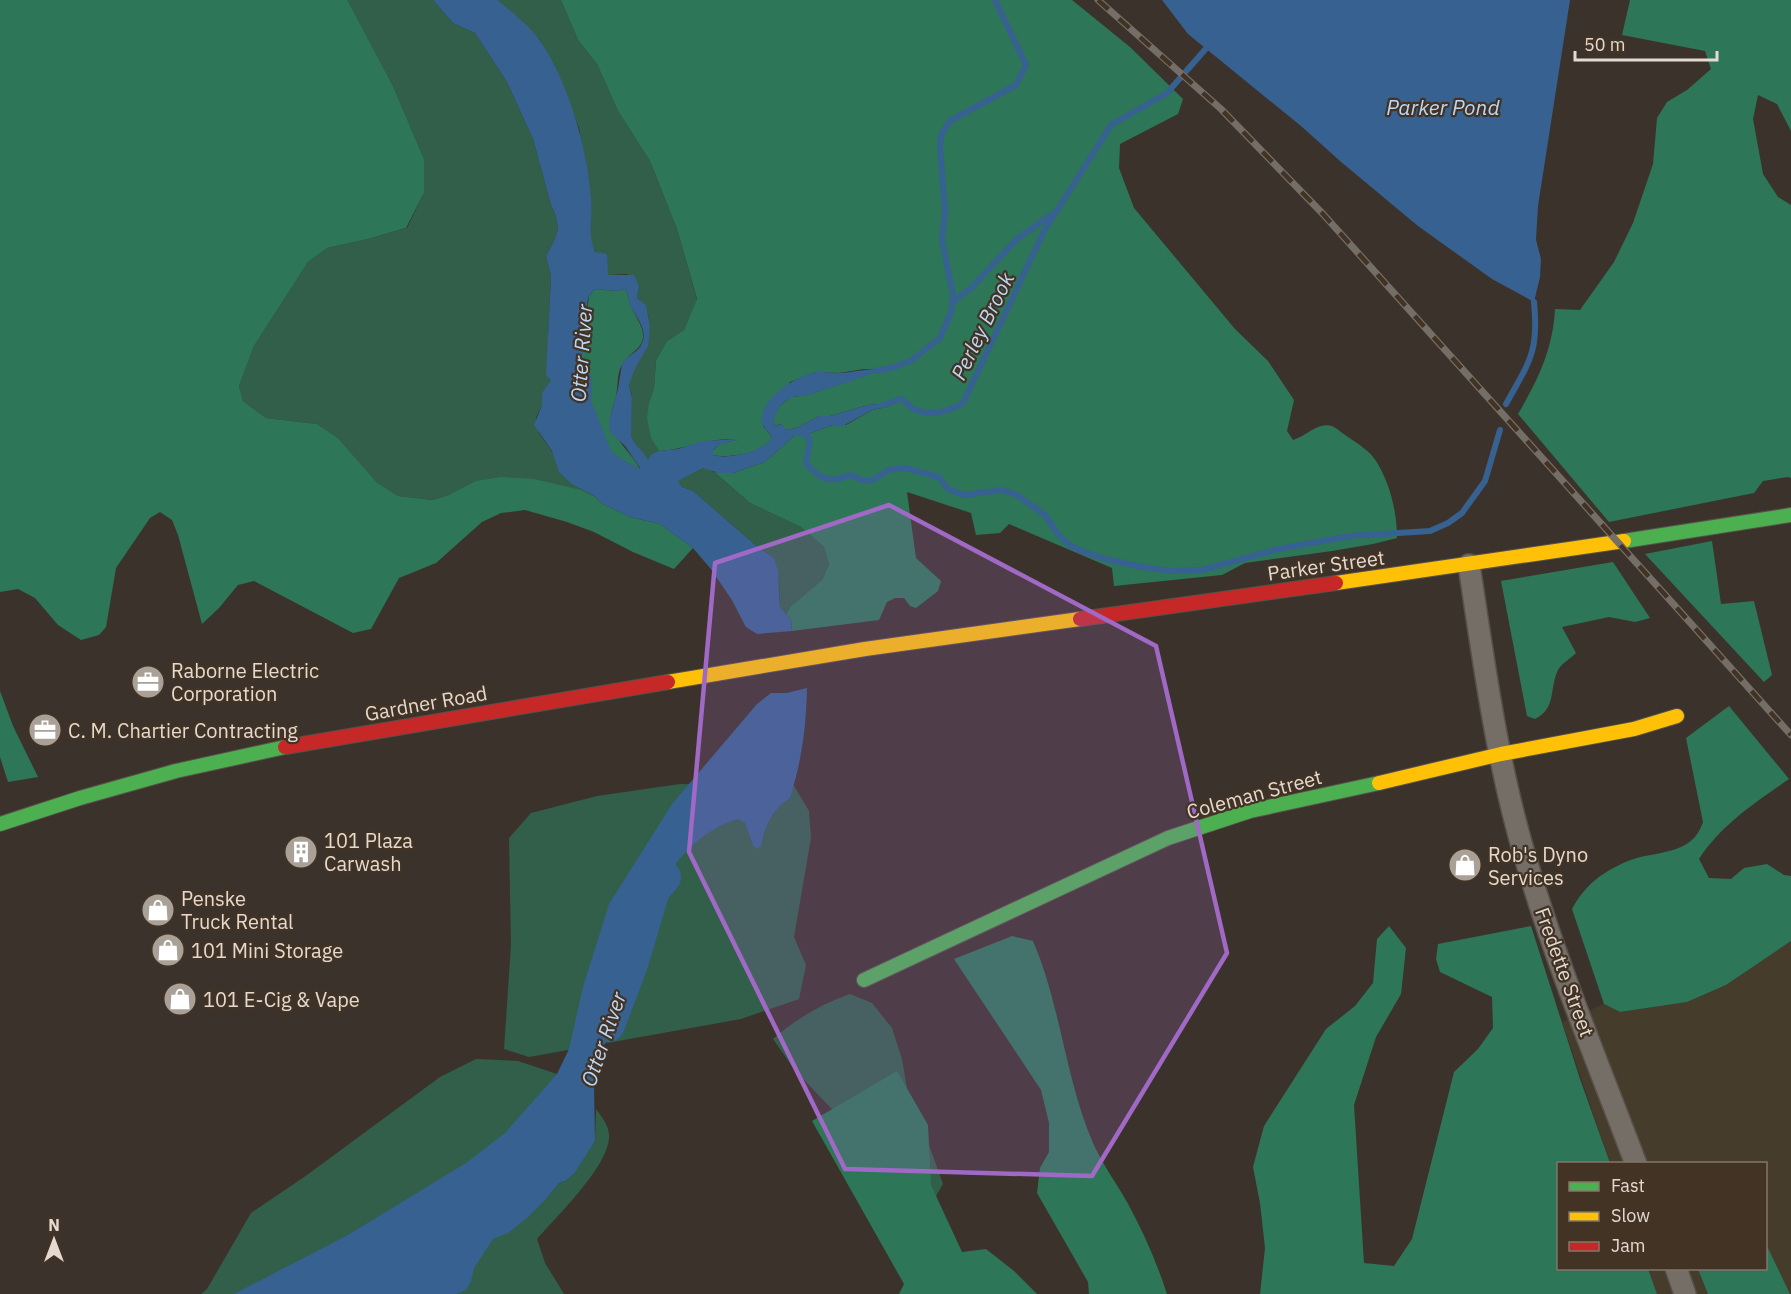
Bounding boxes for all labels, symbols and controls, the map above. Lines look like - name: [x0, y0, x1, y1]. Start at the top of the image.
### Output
- scale bar: [1575, 24, 1718, 62]
- text: 50 m: [1584, 33, 1626, 56]
- water label: Parker Pond: [1386, 93, 1500, 121]
- water label: Perley Brook: [944, 267, 1021, 384]
- water label: Otter River: [564, 302, 598, 403]
- street label: Parker Street: [1266, 543, 1386, 587]
- place label: Raborne Electric Corporation: [171, 657, 319, 707]
- office icon: Raborne Electric Corporation: [130, 664, 166, 700]
- street label: Gardner Road: [363, 679, 489, 727]
- office icon: C. M. Chartier Contracting: [27, 712, 63, 748]
- place label: C. M. Chartier Contracting: [68, 717, 298, 744]
- street label: Coleman Street: [1183, 763, 1325, 825]
- place label: 101 Plaza Carwash: [324, 827, 413, 877]
- building icon: 101 Plaza Carwash: [283, 834, 319, 870]
- place label: Rob's Dyno Services: [1488, 841, 1588, 891]
- shop icon: Rob's Dyno Services: [1447, 847, 1483, 883]
- place label: Penske Truck Rental: [181, 885, 294, 935]
- shop icon: Penske Truck Rental: [140, 892, 176, 928]
- street label: Fredette Street: [1529, 904, 1601, 1040]
- shop icon: 101 Mini Storage: [150, 932, 186, 968]
- place label: 101 Mini Storage: [191, 937, 343, 964]
- shop icon: 101 E-Cig & Vape: [162, 981, 198, 1017]
- place label: 101 E-Cig & Vape: [203, 986, 360, 1013]
- water label: Otter River: [574, 987, 633, 1090]
- legend: [1557, 1162, 1767, 1270]
- text: Fast: [1611, 1174, 1645, 1197]
- text: Slow: [1611, 1204, 1650, 1227]
- north arrow: [24, 1210, 84, 1270]
- text: N: [48, 1215, 60, 1235]
- text: Jam: [1611, 1234, 1646, 1257]

